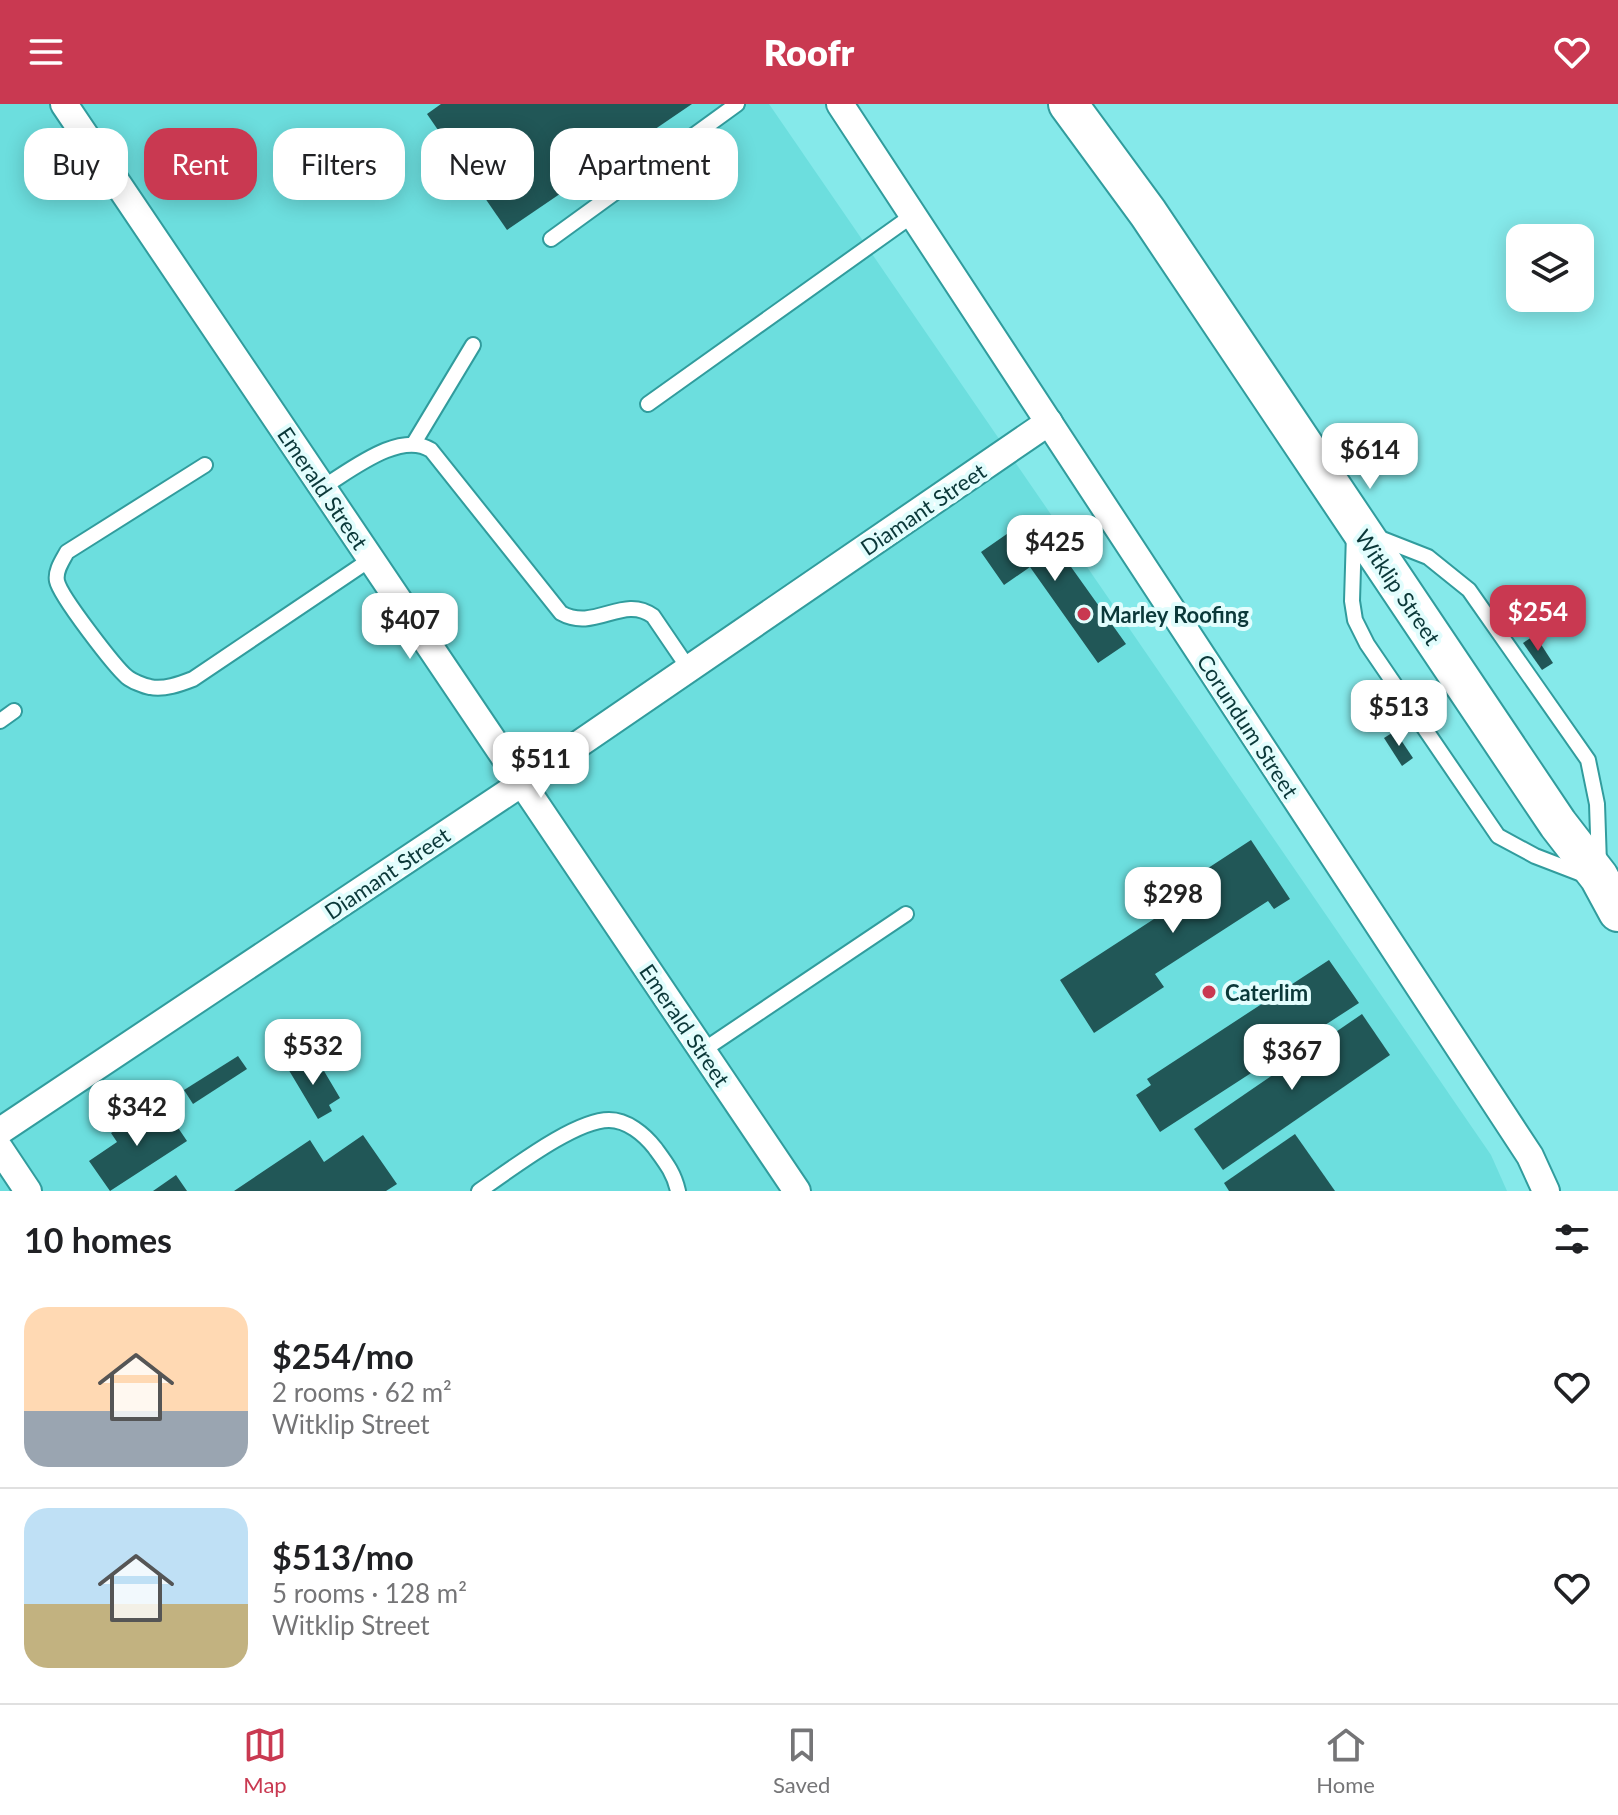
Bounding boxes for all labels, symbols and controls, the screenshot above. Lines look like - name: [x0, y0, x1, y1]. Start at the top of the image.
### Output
- icon: menu: [24, 30, 68, 74]
- text: Roofr: [764, 30, 854, 74]
- icon: heart: [1550, 30, 1594, 74]
- chip: Buy: [24, 128, 128, 200]
- chip: Rent: [144, 128, 257, 200]
- chip: Filters: [273, 128, 405, 200]
- chip: New: [421, 128, 534, 200]
- chip: Apartment: [550, 128, 738, 200]
- map controls: [1506, 224, 1594, 312]
- button: layers: [1506, 224, 1594, 312]
- street label: Emerald Street: [272, 422, 374, 554]
- pin: $614: [1323, 423, 1417, 491]
- text: $614: [1340, 433, 1400, 465]
- street label: Diamant Street: [855, 457, 991, 561]
- pin: $425: [1008, 515, 1102, 583]
- street label: Witklip Street: [1350, 524, 1447, 650]
- text: $425: [1025, 525, 1085, 557]
- pin: $254: [1491, 585, 1585, 653]
- pin: $407: [363, 593, 457, 661]
- text: $254: [1508, 595, 1568, 627]
- place label: Marley Roofing: [1100, 601, 1249, 628]
- text: $407: [380, 603, 440, 635]
- marker: Marley Roofing: [1075, 605, 1093, 623]
- street label: Corundum Street: [1192, 649, 1305, 803]
- pin: $513: [1352, 680, 1446, 748]
- text: $513: [1369, 690, 1429, 722]
- pin: $511: [494, 732, 588, 800]
- text: $511: [511, 742, 571, 774]
- street label: Diamant Street: [319, 821, 455, 925]
- pin: $298: [1126, 867, 1220, 935]
- text: $298: [1143, 877, 1203, 909]
- street label: Emerald Street: [634, 959, 736, 1091]
- place label: Caterlim: [1225, 979, 1308, 1006]
- marker: Caterlim: [1200, 983, 1218, 1001]
- pin: $532: [266, 1019, 360, 1087]
- pin: $367: [1245, 1024, 1339, 1092]
- text: $532: [283, 1029, 343, 1061]
- text: $367: [1262, 1034, 1322, 1066]
- pin: $342: [90, 1080, 184, 1148]
- text: $342: [107, 1090, 167, 1122]
- icon: filters: [1550, 1217, 1594, 1261]
- text: 10 homes: [24, 1219, 172, 1260]
- text: $254/mo: [272, 1335, 414, 1376]
- icon: home: [88, 1339, 184, 1435]
- icon: heart: [1550, 1365, 1594, 1409]
- text: 2 rooms · 62 m²: [272, 1376, 452, 1408]
- text: Witklip Street: [272, 1408, 430, 1440]
- text: $513/mo: [272, 1536, 414, 1577]
- icon: home: [88, 1540, 184, 1636]
- icon: heart: [1550, 1566, 1594, 1610]
- text: 5 rooms · 128 m²: [272, 1577, 467, 1609]
- text: Witklip Street: [272, 1609, 430, 1641]
- tab: Map: [243, 1723, 287, 1798]
- tab: Saved: [773, 1723, 830, 1798]
- tab: Home: [1316, 1723, 1375, 1798]

